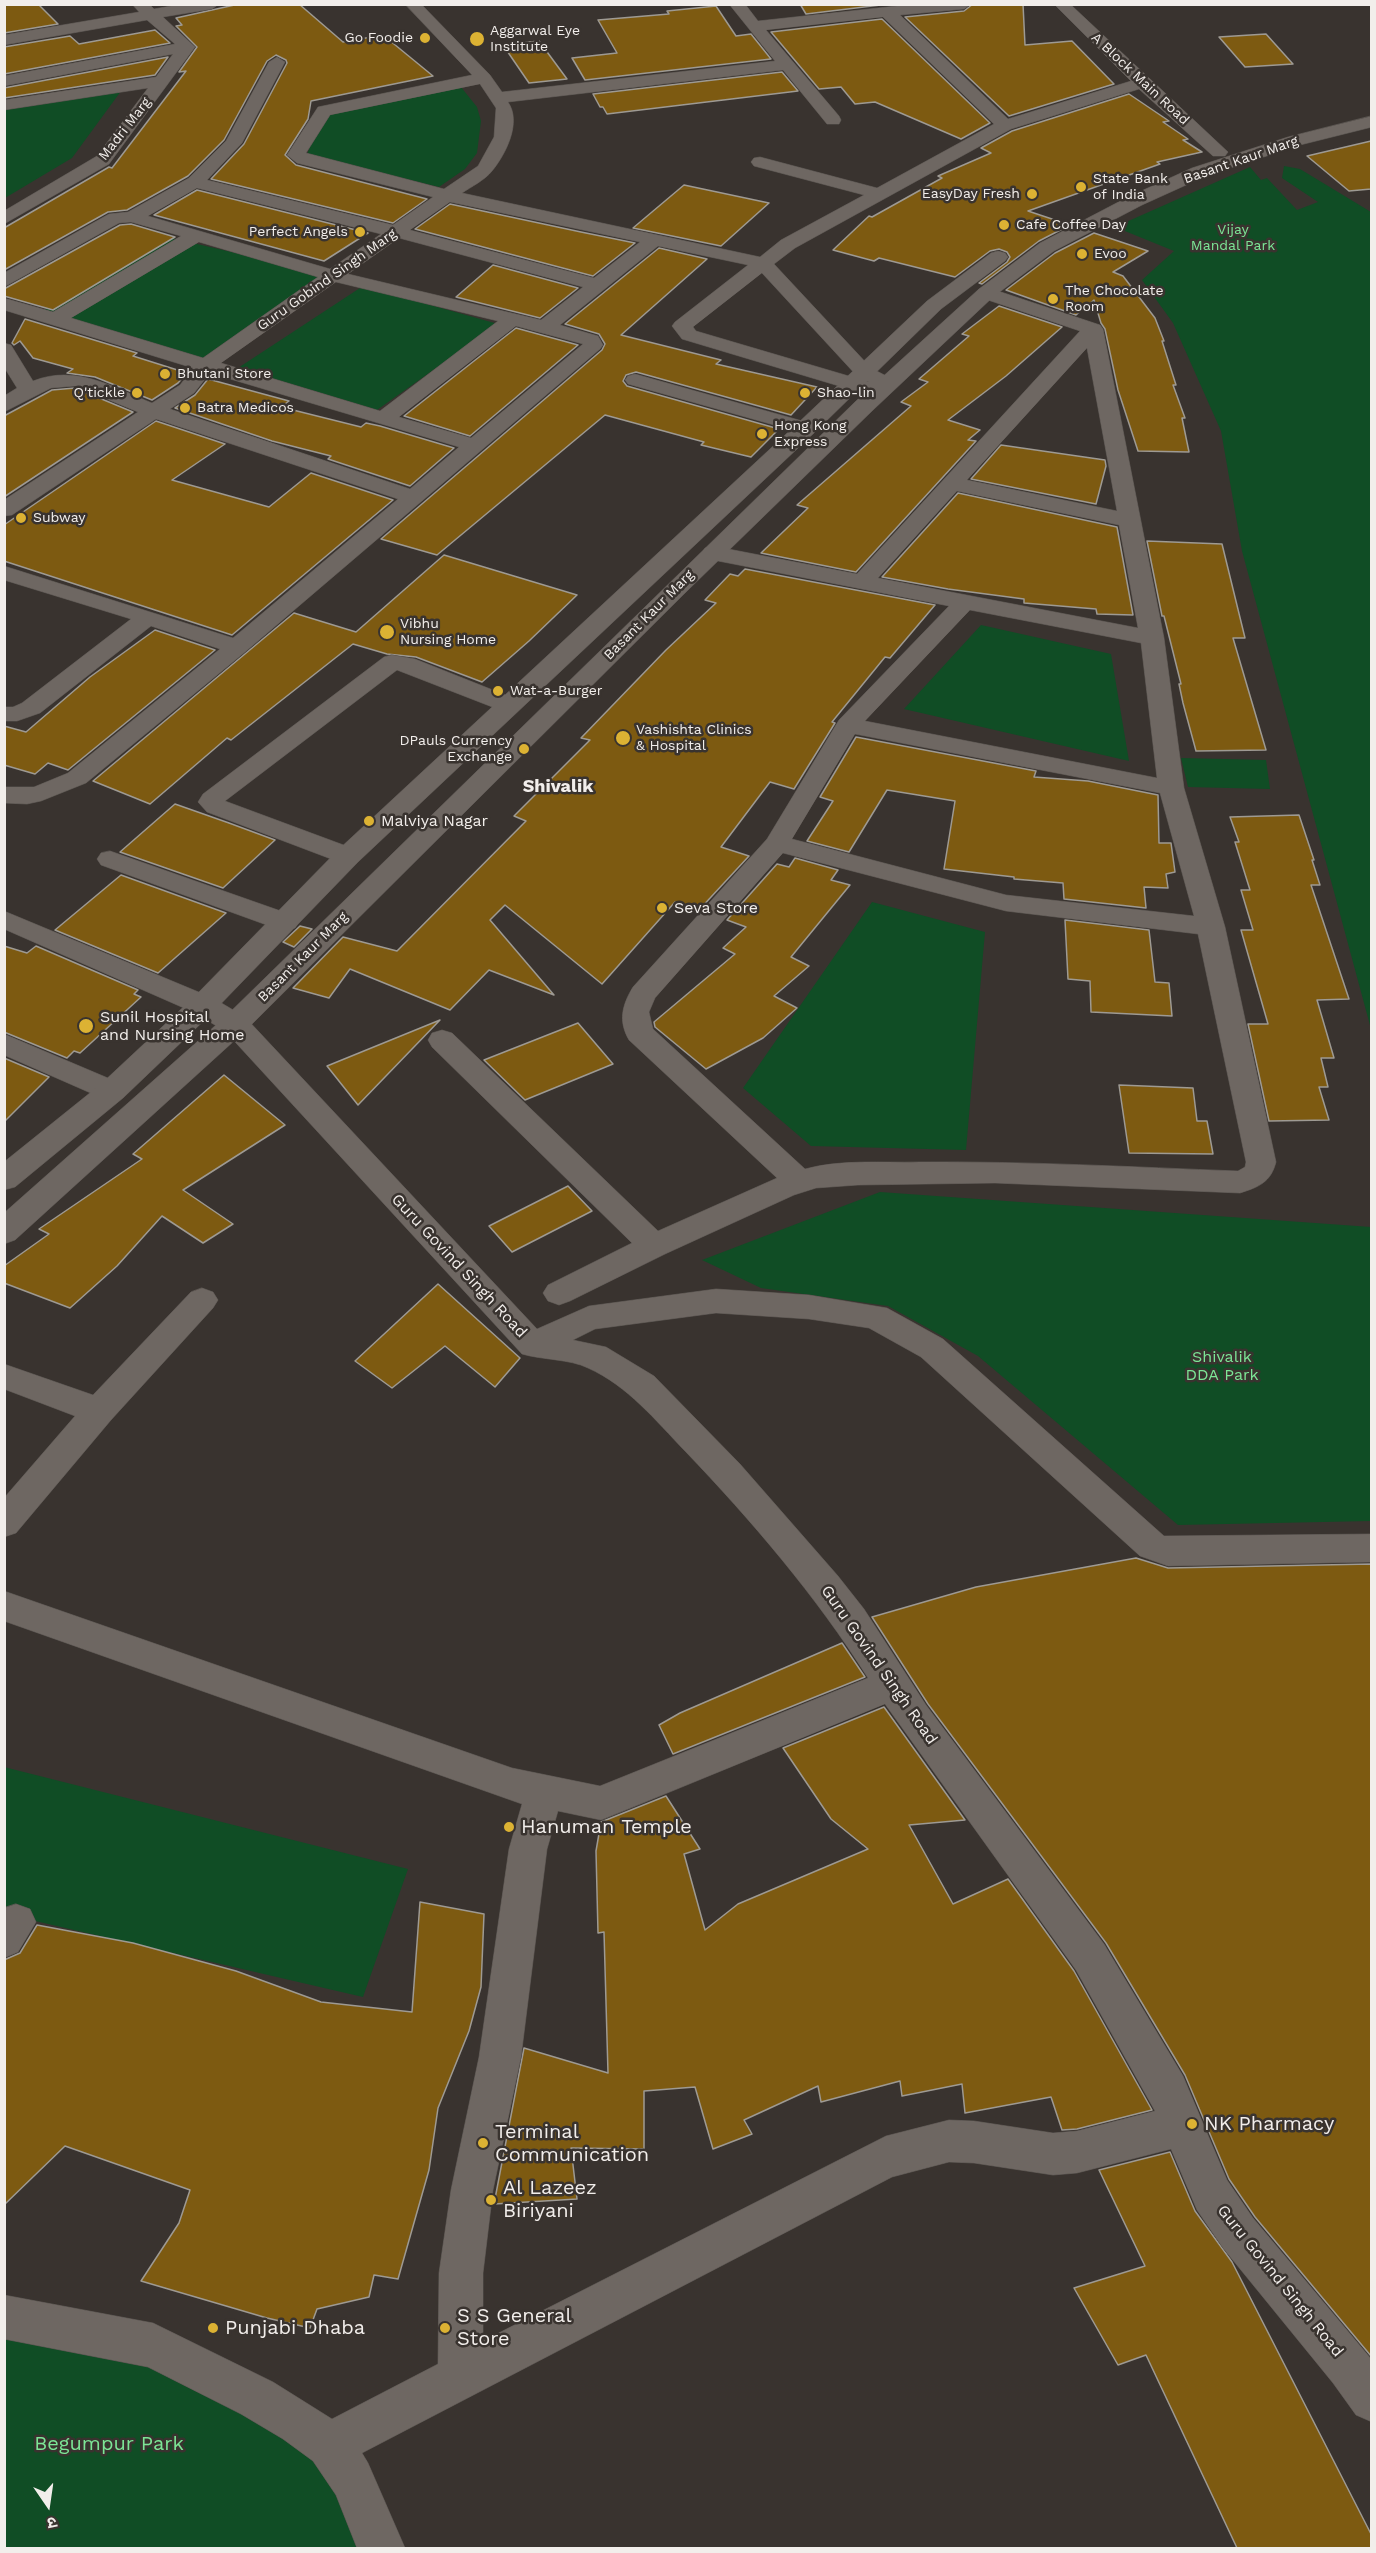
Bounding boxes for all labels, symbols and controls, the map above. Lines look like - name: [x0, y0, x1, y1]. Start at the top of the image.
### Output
- place label: Aggarwal Eye Institute: [490, 23, 580, 56]
- street label: A Block Main Road: [1088, 29, 1192, 129]
- place label: Go Foodie: [345, 30, 413, 46]
- marker: Aggarwal Eye Institute: [468, 30, 486, 48]
- marker: Go Foodie: [418, 31, 432, 45]
- street label: Madri Marg: [95, 94, 155, 164]
- street label: Basant Kaur Marg: [1181, 132, 1301, 188]
- place label: State Bank of India: [1093, 171, 1168, 204]
- marker: State Bank of India: [1074, 180, 1088, 194]
- place label: EasyDay Fresh: [922, 186, 1020, 202]
- marker: EasyDay Fresh: [1025, 187, 1039, 201]
- place label: Cafe Coffee Day: [1016, 217, 1126, 233]
- marker: Cafe Coffee Day: [997, 218, 1011, 232]
- park label: Vijay Mandal Park: [1191, 222, 1275, 255]
- place label: Perfect Angels: [249, 224, 348, 240]
- marker: Perfect Angels: [353, 225, 367, 239]
- street label: Guru Gobind Singh Marg: [254, 226, 400, 334]
- place label: Evoo: [1094, 246, 1127, 262]
- marker: Evoo: [1075, 247, 1089, 261]
- place label: The Chocolate Room: [1065, 283, 1163, 316]
- marker: The Chocolate Room: [1046, 292, 1060, 306]
- place label: Bhutani Store: [177, 366, 271, 382]
- marker: Bhutani Store: [158, 367, 172, 381]
- place label: Q'tickle: [74, 385, 125, 401]
- place label: Shao-lin: [817, 385, 875, 401]
- marker: Q'tickle: [130, 386, 144, 400]
- marker: Shao-lin: [798, 386, 812, 400]
- place label: Batra Medicos: [197, 400, 294, 416]
- marker: Batra Medicos: [178, 401, 192, 415]
- place label: Hong Kong Express: [774, 418, 847, 450]
- marker: Hong Kong Express: [755, 427, 769, 441]
- place label: Subway: [33, 510, 85, 526]
- marker: Subway: [14, 511, 28, 525]
- street label: Basant Kaur Marg: [601, 567, 697, 663]
- place label: Vibhu Nursing Home: [400, 616, 496, 648]
- marker: Vibhu Nursing Home: [378, 623, 396, 641]
- place label: Wat-a-Burger: [510, 683, 602, 699]
- marker: Wat-a-Burger: [491, 684, 505, 698]
- place label: Vashishta Clinics & Hospital: [636, 722, 752, 754]
- marker: Vashishta Clinics & Hospital: [614, 729, 632, 747]
- place label: DPauls Currency Exchange: [399, 733, 512, 766]
- marker: DPauls Currency Exchange: [517, 742, 531, 756]
- district label: Shivalik: [523, 776, 593, 798]
- place label: Malviya Nagar: [381, 811, 488, 831]
- marker: Malviya Nagar: [362, 814, 376, 828]
- place label: Seva Store: [674, 898, 758, 918]
- marker: Seva Store: [655, 901, 669, 915]
- street label: Basant Kaur Marg: [255, 909, 351, 1005]
- place label: Sunil Hospital and Nursing Home: [100, 1007, 244, 1045]
- marker: Sunil Hospital and Nursing Home: [77, 1017, 95, 1035]
- street label: Guru Govind Singh Road: [387, 1190, 531, 1342]
- park label: Shivalik DDA Park: [1185, 1347, 1259, 1385]
- street label: Guru Govind Singh Road: [817, 1582, 941, 1748]
- place label: Hanuman Temple: [521, 1815, 692, 1839]
- marker: Hanuman Temple: [502, 1820, 516, 1834]
- place label: NK Pharmacy: [1204, 2112, 1334, 2136]
- marker: NK Pharmacy: [1185, 2117, 1199, 2131]
- place label: Terminal Communication: [495, 2120, 649, 2167]
- marker: Terminal Communication: [476, 2136, 490, 2150]
- place label: Al Lazeez Biriyani: [503, 2176, 597, 2223]
- marker: Al Lazeez Biriyani: [484, 2193, 498, 2207]
- street label: Guru Govind Singh Road: [1213, 2201, 1347, 2361]
- place label: S S General Store: [457, 2304, 572, 2351]
- place label: Punjabi Dhaba: [225, 2316, 365, 2340]
- marker: Punjabi Dhaba: [206, 2321, 220, 2335]
- marker: S S General Store: [438, 2321, 452, 2335]
- park label: Begumpur Park: [34, 2432, 184, 2456]
- north arrow: [18, 2475, 78, 2535]
- text: उ: [45, 2513, 59, 2533]

